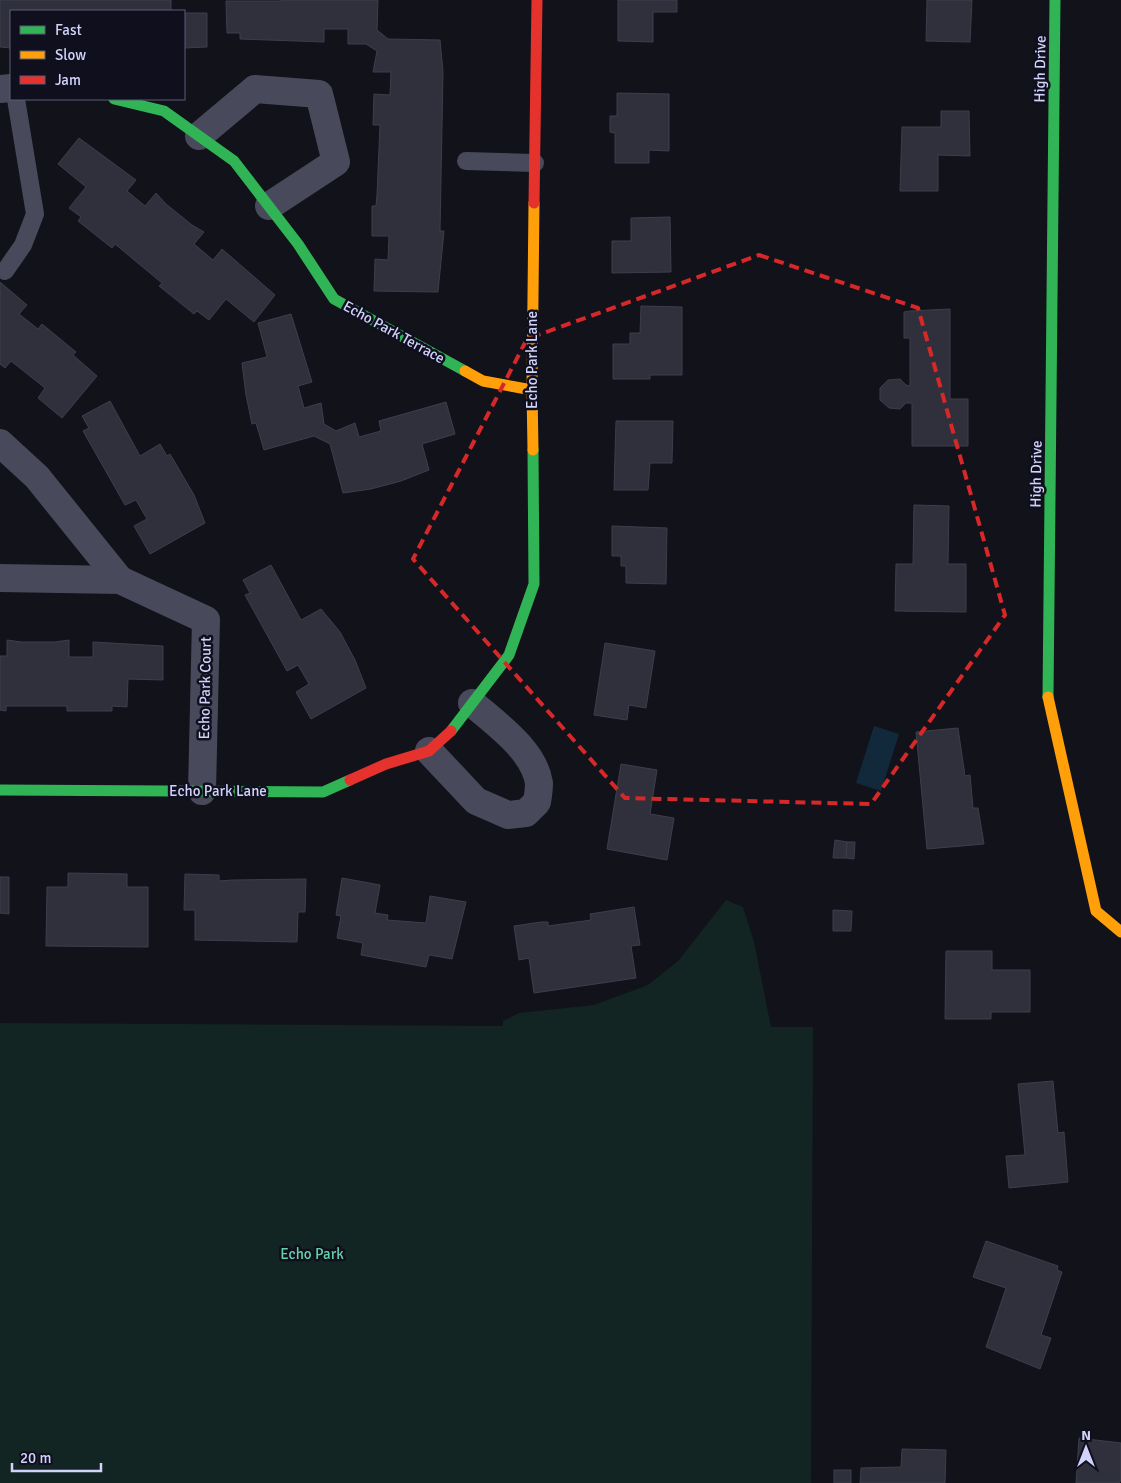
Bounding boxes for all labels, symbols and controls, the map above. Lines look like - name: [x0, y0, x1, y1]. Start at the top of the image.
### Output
- legend: [10, 10, 185, 100]
- text: Fast: [55, 21, 82, 39]
- street label: High Drive: [1030, 35, 1050, 103]
- text: Slow: [55, 46, 86, 64]
- text: Jam: [55, 71, 81, 89]
- street label: Echo Park Terrace: [340, 297, 448, 367]
- street label: Echo Park Lane: [523, 311, 541, 409]
- street label: High Drive: [1026, 440, 1046, 508]
- street label: Echo Park Court: [195, 636, 215, 740]
- street label: Echo Park Lane: [169, 782, 267, 800]
- park label: Echo Park: [280, 1245, 344, 1263]
- north arrow: [1061, 1423, 1111, 1473]
- text: N: [1081, 1427, 1091, 1444]
- scale bar: [12, 1440, 101, 1472]
- text: 20 m: [20, 1449, 51, 1467]

